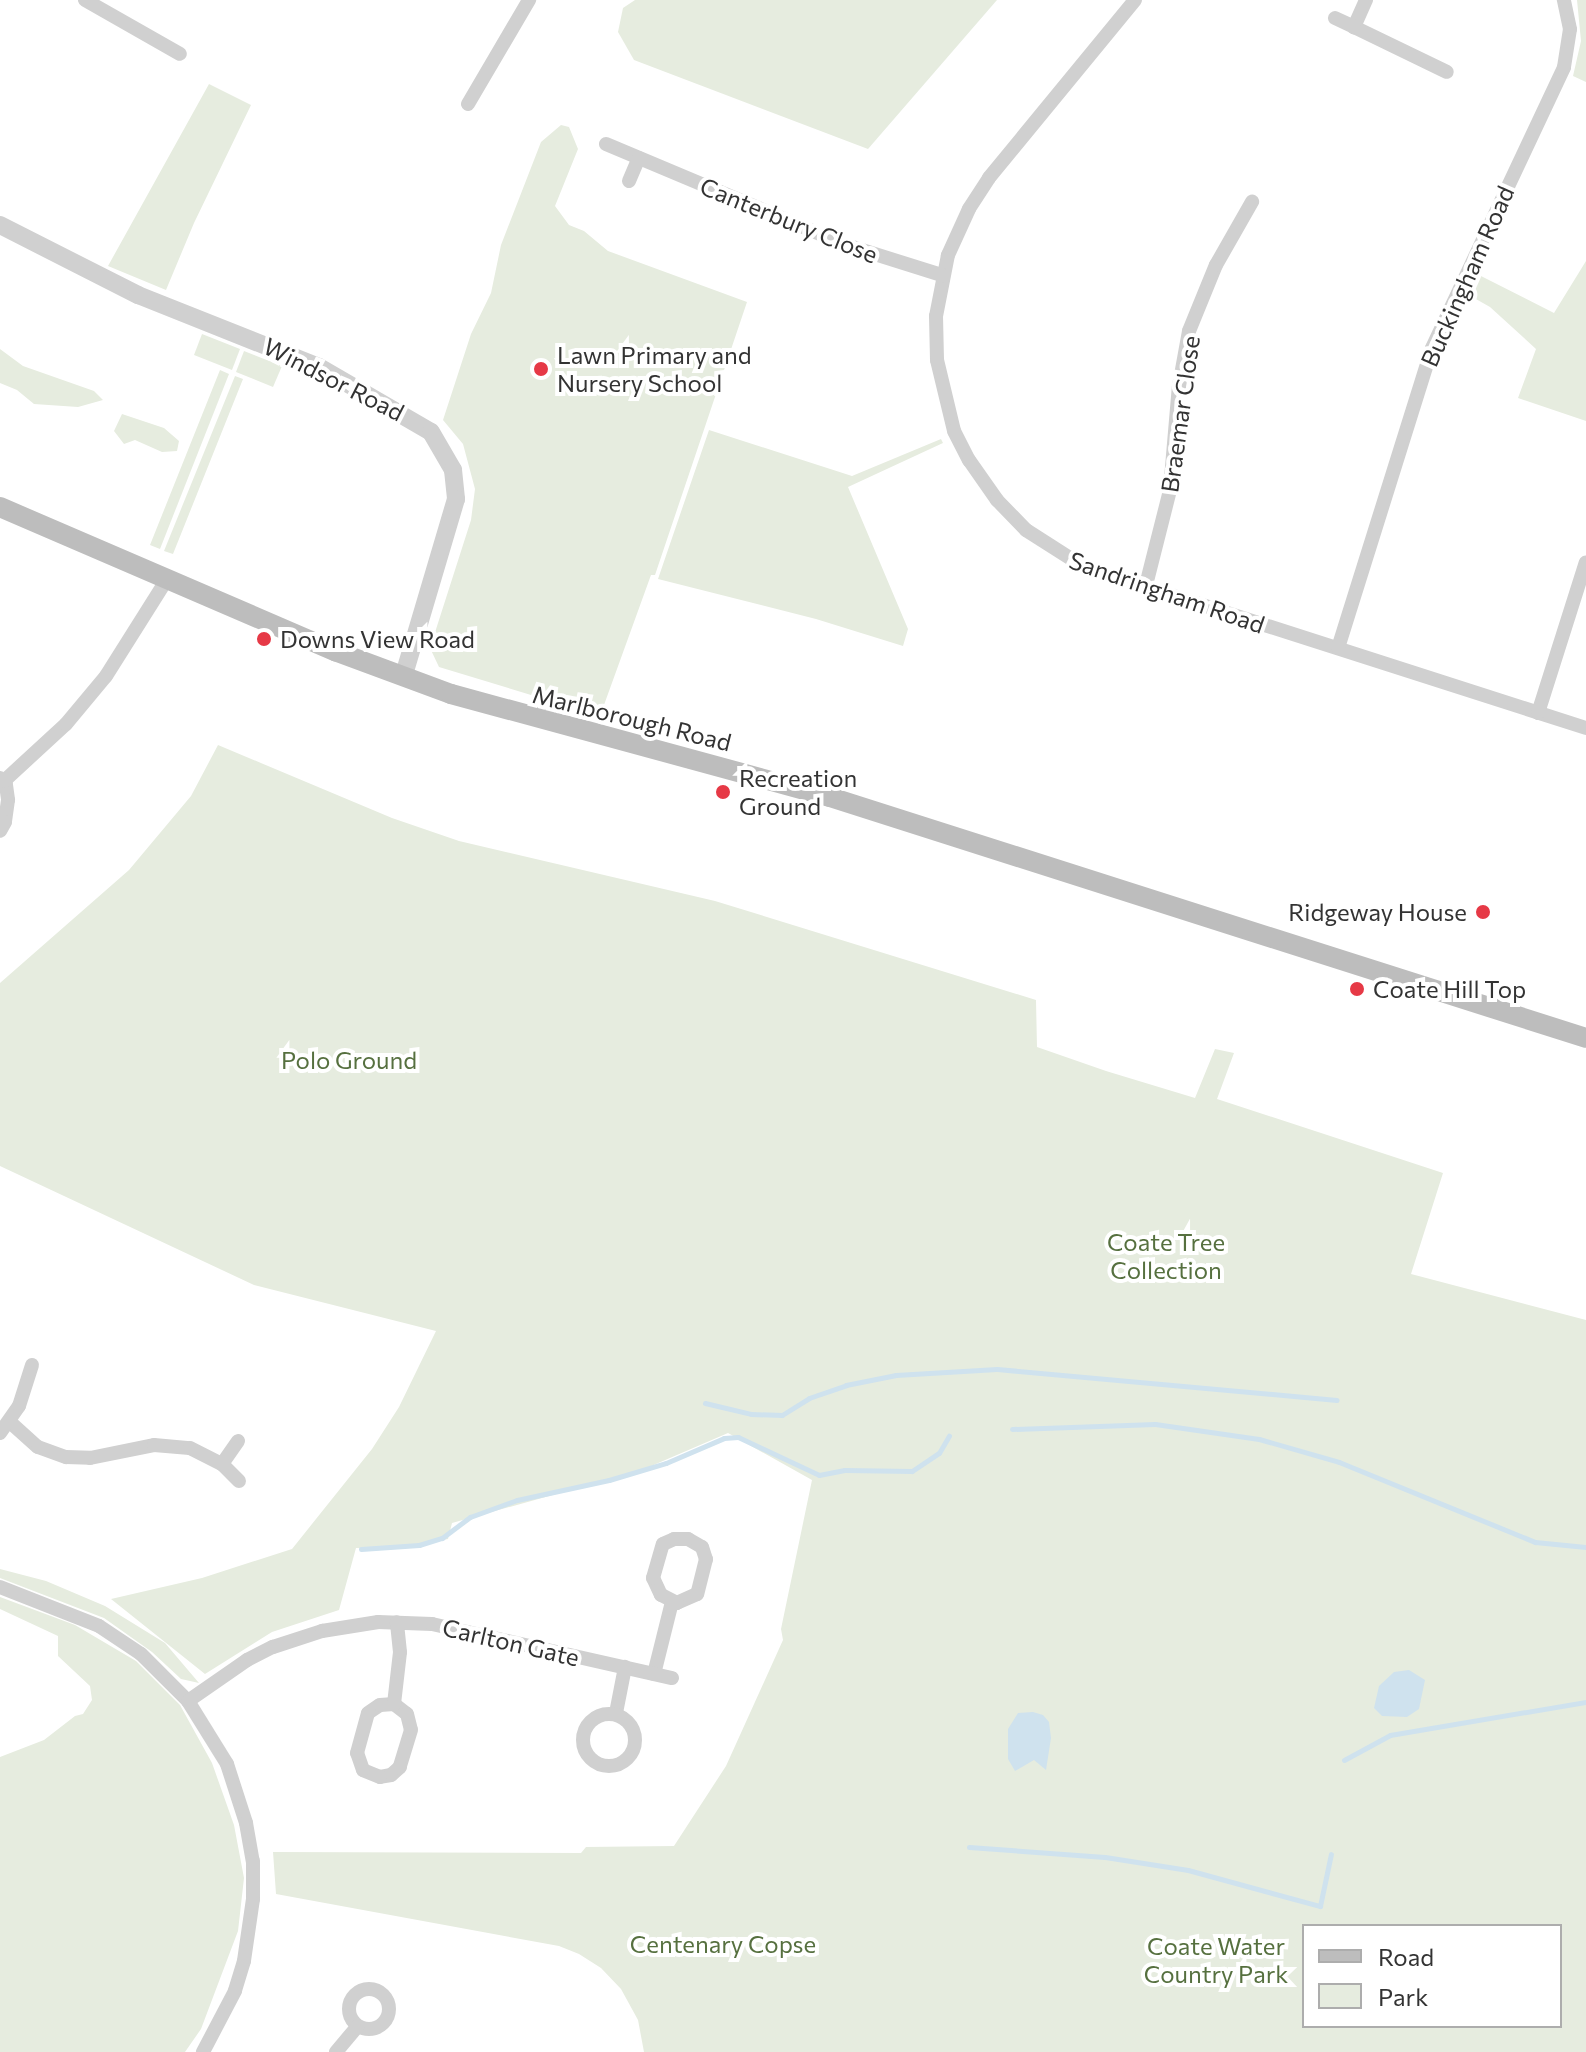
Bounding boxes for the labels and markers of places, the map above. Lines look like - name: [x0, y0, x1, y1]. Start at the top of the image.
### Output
- place label: Lawn Primary and Nursery School: [557, 341, 752, 397]
- marker: Lawn Primary and Nursery School: [532, 360, 550, 378]
- place label: Downs View Road: [280, 625, 475, 653]
- marker: Downs View Road: [255, 630, 273, 648]
- place label: Recreation Ground: [739, 764, 857, 820]
- marker: Recreation Ground: [714, 783, 732, 801]
- place label: Ridgeway House: [1288, 898, 1467, 926]
- marker: Ridgeway House: [1474, 903, 1492, 921]
- place label: Coate Hill Top: [1373, 975, 1526, 1003]
- marker: Coate Hill Top: [1348, 980, 1366, 998]

